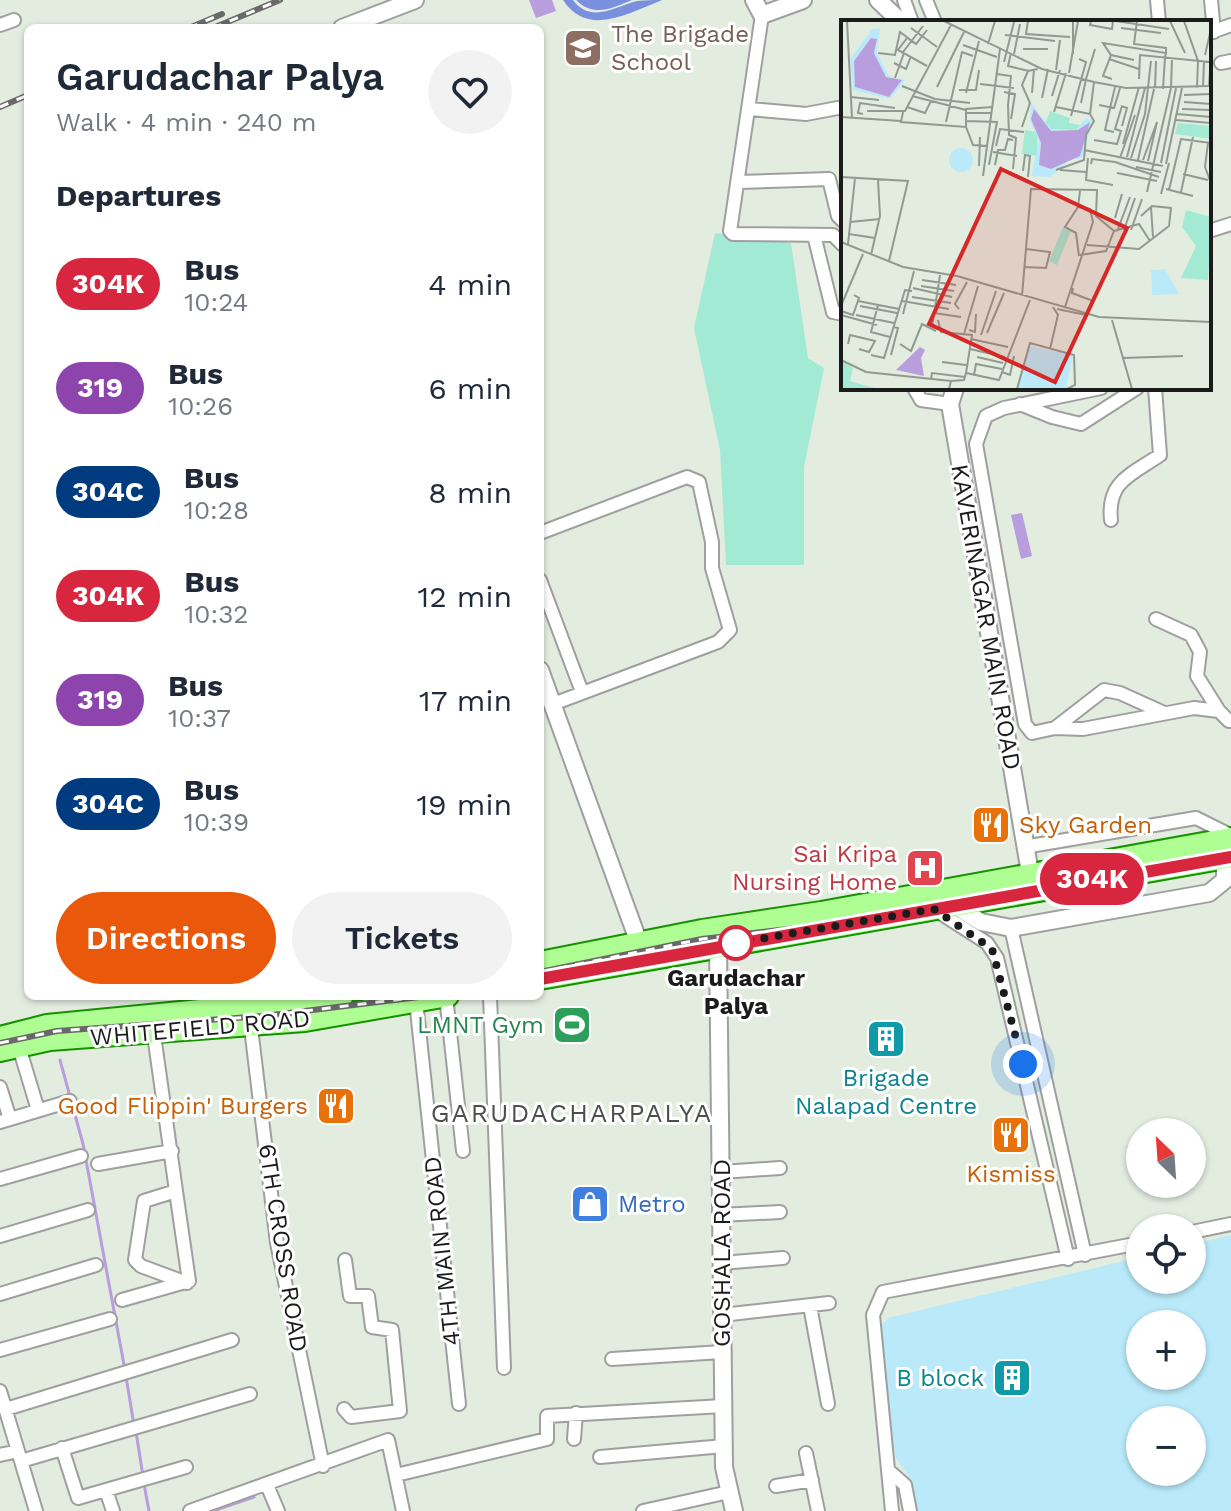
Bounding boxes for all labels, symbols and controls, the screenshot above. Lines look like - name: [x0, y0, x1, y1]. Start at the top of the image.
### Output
- place label: The Brigade School: [611, 20, 749, 76]
- inset map: [841, 20, 1211, 390]
- school or university icon: The Brigade School: [562, 27, 604, 69]
- button: heart: [428, 50, 512, 134]
- text: Garudachar Palya: [56, 55, 384, 99]
- text: Walk · 4 min · 240 m: [56, 107, 317, 137]
- text: Departures: [56, 178, 221, 213]
- text: Bus: [184, 252, 239, 287]
- text: 304K: [72, 267, 144, 300]
- text: 4 min: [428, 267, 512, 302]
- text: 10:24: [184, 287, 248, 317]
- text: Bus: [168, 356, 223, 391]
- text: 319: [77, 371, 123, 404]
- text: 6 min: [428, 371, 512, 406]
- text: 10:26: [168, 391, 233, 421]
- text: Bus: [184, 460, 239, 495]
- street label: KAVERINAGAR MAIN ROAD: [945, 462, 1027, 772]
- text: 304C: [72, 475, 144, 508]
- text: 8 min: [428, 475, 512, 510]
- text: 10:28: [184, 495, 249, 525]
- text: Bus: [184, 564, 239, 599]
- text: 304K: [72, 579, 144, 612]
- text: 12 min: [417, 579, 512, 614]
- text: 10:32: [184, 599, 248, 629]
- text: Bus: [168, 668, 223, 703]
- text: 319: [77, 683, 123, 716]
- text: 17 min: [419, 683, 512, 718]
- text: 10:37: [168, 703, 231, 733]
- text: Bus: [184, 772, 239, 807]
- text: 304C: [72, 787, 144, 820]
- text: 19 min: [416, 787, 512, 822]
- restaurant icon: Sky Garden: [970, 804, 1012, 846]
- text: 10:39: [184, 807, 249, 837]
- place label: Sky Garden: [1019, 811, 1152, 839]
- place label: Sai Kripa Nursing Home: [732, 840, 897, 896]
- hospital icon: Sai Kripa Nursing Home: [904, 847, 946, 889]
- line badge: 304K: [1036, 853, 1148, 905]
- text: 304K: [1056, 862, 1128, 895]
- button: Directions: [56, 892, 276, 984]
- button: Tickets: [292, 892, 512, 984]
- marker: Garudachar Palya: [719, 926, 753, 960]
- place label: Garudachar Palya: [667, 964, 806, 1020]
- street label: WHITEFIELD ROAD: [89, 1004, 311, 1052]
- sports icon: LMNT Gym: [551, 1004, 593, 1046]
- place label: LMNT Gym: [417, 1011, 544, 1039]
- building icon: Brigade Nalapad Centre: [865, 1018, 907, 1060]
- your location: [1003, 1044, 1043, 1084]
- place label: Brigade Nalapad Centre: [795, 1064, 977, 1120]
- restaurant icon: Good Flippin' Burgers: [315, 1085, 357, 1127]
- place label: Good Flippin' Burgers: [57, 1092, 308, 1120]
- district label: GARUDACHARPALYA: [431, 1098, 713, 1128]
- restaurant icon: Kismiss: [990, 1114, 1032, 1156]
- north arrow: [1126, 1118, 1206, 1198]
- map controls: [1126, 1118, 1206, 1486]
- street label: 6TH CROSS ROAD: [253, 1142, 313, 1354]
- street label: 4TH MAIN ROAD: [418, 1155, 466, 1347]
- street label: GOSHALA ROAD: [708, 1159, 736, 1347]
- place label: Kismiss: [966, 1160, 1056, 1188]
- shop icon: Metro: [569, 1183, 611, 1225]
- place label: Metro: [618, 1190, 686, 1218]
- button: locate: [1126, 1214, 1206, 1294]
- button: +: [1126, 1310, 1206, 1390]
- building icon: B block: [991, 1357, 1033, 1399]
- place label: B block: [896, 1364, 984, 1392]
- button: −: [1126, 1406, 1206, 1486]

